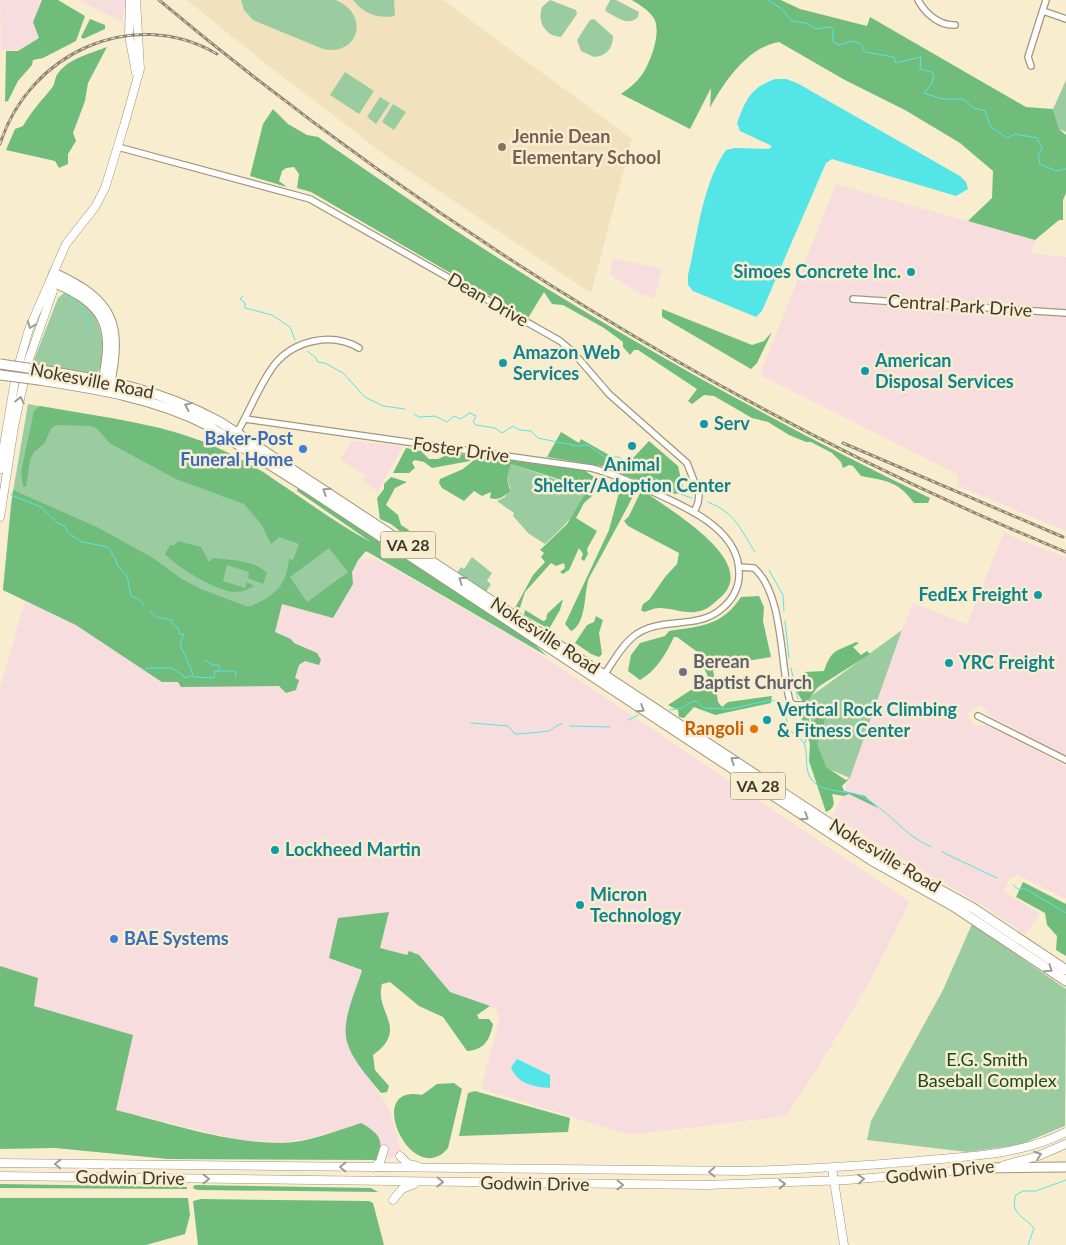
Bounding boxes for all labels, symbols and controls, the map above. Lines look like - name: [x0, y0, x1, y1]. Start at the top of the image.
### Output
- place label: Jennie Dean Elementary School: [512, 125, 661, 168]
- marker: Jennie Dean Elementary School: [496, 141, 508, 153]
- place label: Simoes Concrete Inc.: [733, 260, 901, 282]
- marker: Simoes Concrete Inc.: [905, 266, 917, 278]
- street label: Dean Drive: [444, 267, 533, 331]
- street label: Central Park Drive: [887, 289, 1033, 321]
- one-way arrow: [27, 320, 37, 329]
- place label: Amazon Web Services: [512, 341, 620, 384]
- place label: American Disposal Services: [874, 349, 1014, 392]
- street label: Nokesville Road: [28, 357, 156, 403]
- marker: Amazon Web Services: [497, 357, 509, 369]
- marker: American Disposal Services: [859, 365, 871, 377]
- one-way arrow: [14, 395, 24, 404]
- one-way arrow: [184, 401, 193, 412]
- place label: Serv: [714, 412, 750, 434]
- marker: Serv: [698, 418, 710, 430]
- place label: Baker-Post Funeral Home: [180, 427, 293, 470]
- street label: Foster Drive: [412, 431, 511, 467]
- marker: Animal Shelter/Adoption Center: [626, 440, 638, 452]
- marker: Baker-Post Funeral Home: [297, 443, 309, 455]
- place label: Animal Shelter/Adoption Center: [533, 453, 731, 496]
- one-way arrow: [322, 488, 332, 497]
- road number: VA 28: [380, 532, 436, 558]
- one-way arrow: [458, 577, 467, 586]
- place label: FedEx Freight: [918, 583, 1028, 605]
- marker: FedEx Freight: [1032, 589, 1044, 601]
- street label: Nokesville Road: [487, 592, 604, 679]
- place label: Berean Baptist Church: [693, 650, 812, 693]
- place label: YRC Freight: [958, 651, 1055, 673]
- marker: YRC Freight: [943, 657, 955, 669]
- marker: Berean Baptist Church: [677, 666, 689, 678]
- place label: Vertical Rock Climbing & Fitness Center: [776, 698, 958, 741]
- one-way arrow: [635, 702, 644, 712]
- marker: Vertical Rock Climbing & Fitness Center: [761, 714, 773, 726]
- place label: Rangoli: [685, 717, 744, 739]
- marker: Rangoli: [748, 723, 760, 735]
- one-way arrow: [730, 757, 739, 766]
- road number: VA 28: [730, 772, 786, 799]
- one-way arrow: [800, 811, 809, 821]
- street label: Nokesville Road: [826, 813, 945, 897]
- place label: Lockheed Martin: [285, 838, 421, 860]
- marker: Lockheed Martin: [269, 844, 281, 856]
- place label: Micron Technology: [590, 883, 682, 926]
- marker: Micron Technology: [574, 899, 586, 911]
- place label: BAE Systems: [124, 927, 229, 949]
- marker: BAE Systems: [108, 933, 120, 945]
- one-way arrow: [1043, 963, 1052, 972]
- park label: E.G. Smith Baseball Complex: [917, 1048, 1057, 1091]
- one-way arrow: [1034, 1151, 1042, 1161]
- street label: Godwin Drive: [884, 1154, 995, 1188]
- one-way arrow: [54, 1159, 62, 1169]
- one-way arrow: [339, 1162, 346, 1172]
- street label: Godwin Drive: [75, 1165, 185, 1189]
- one-way arrow: [708, 1167, 716, 1177]
- street label: Godwin Drive: [480, 1171, 590, 1195]
- one-way arrow: [202, 1174, 210, 1184]
- one-way arrow: [857, 1174, 865, 1185]
- one-way arrow: [436, 1177, 444, 1187]
- one-way arrow: [778, 1178, 786, 1189]
- one-way arrow: [616, 1180, 624, 1190]

